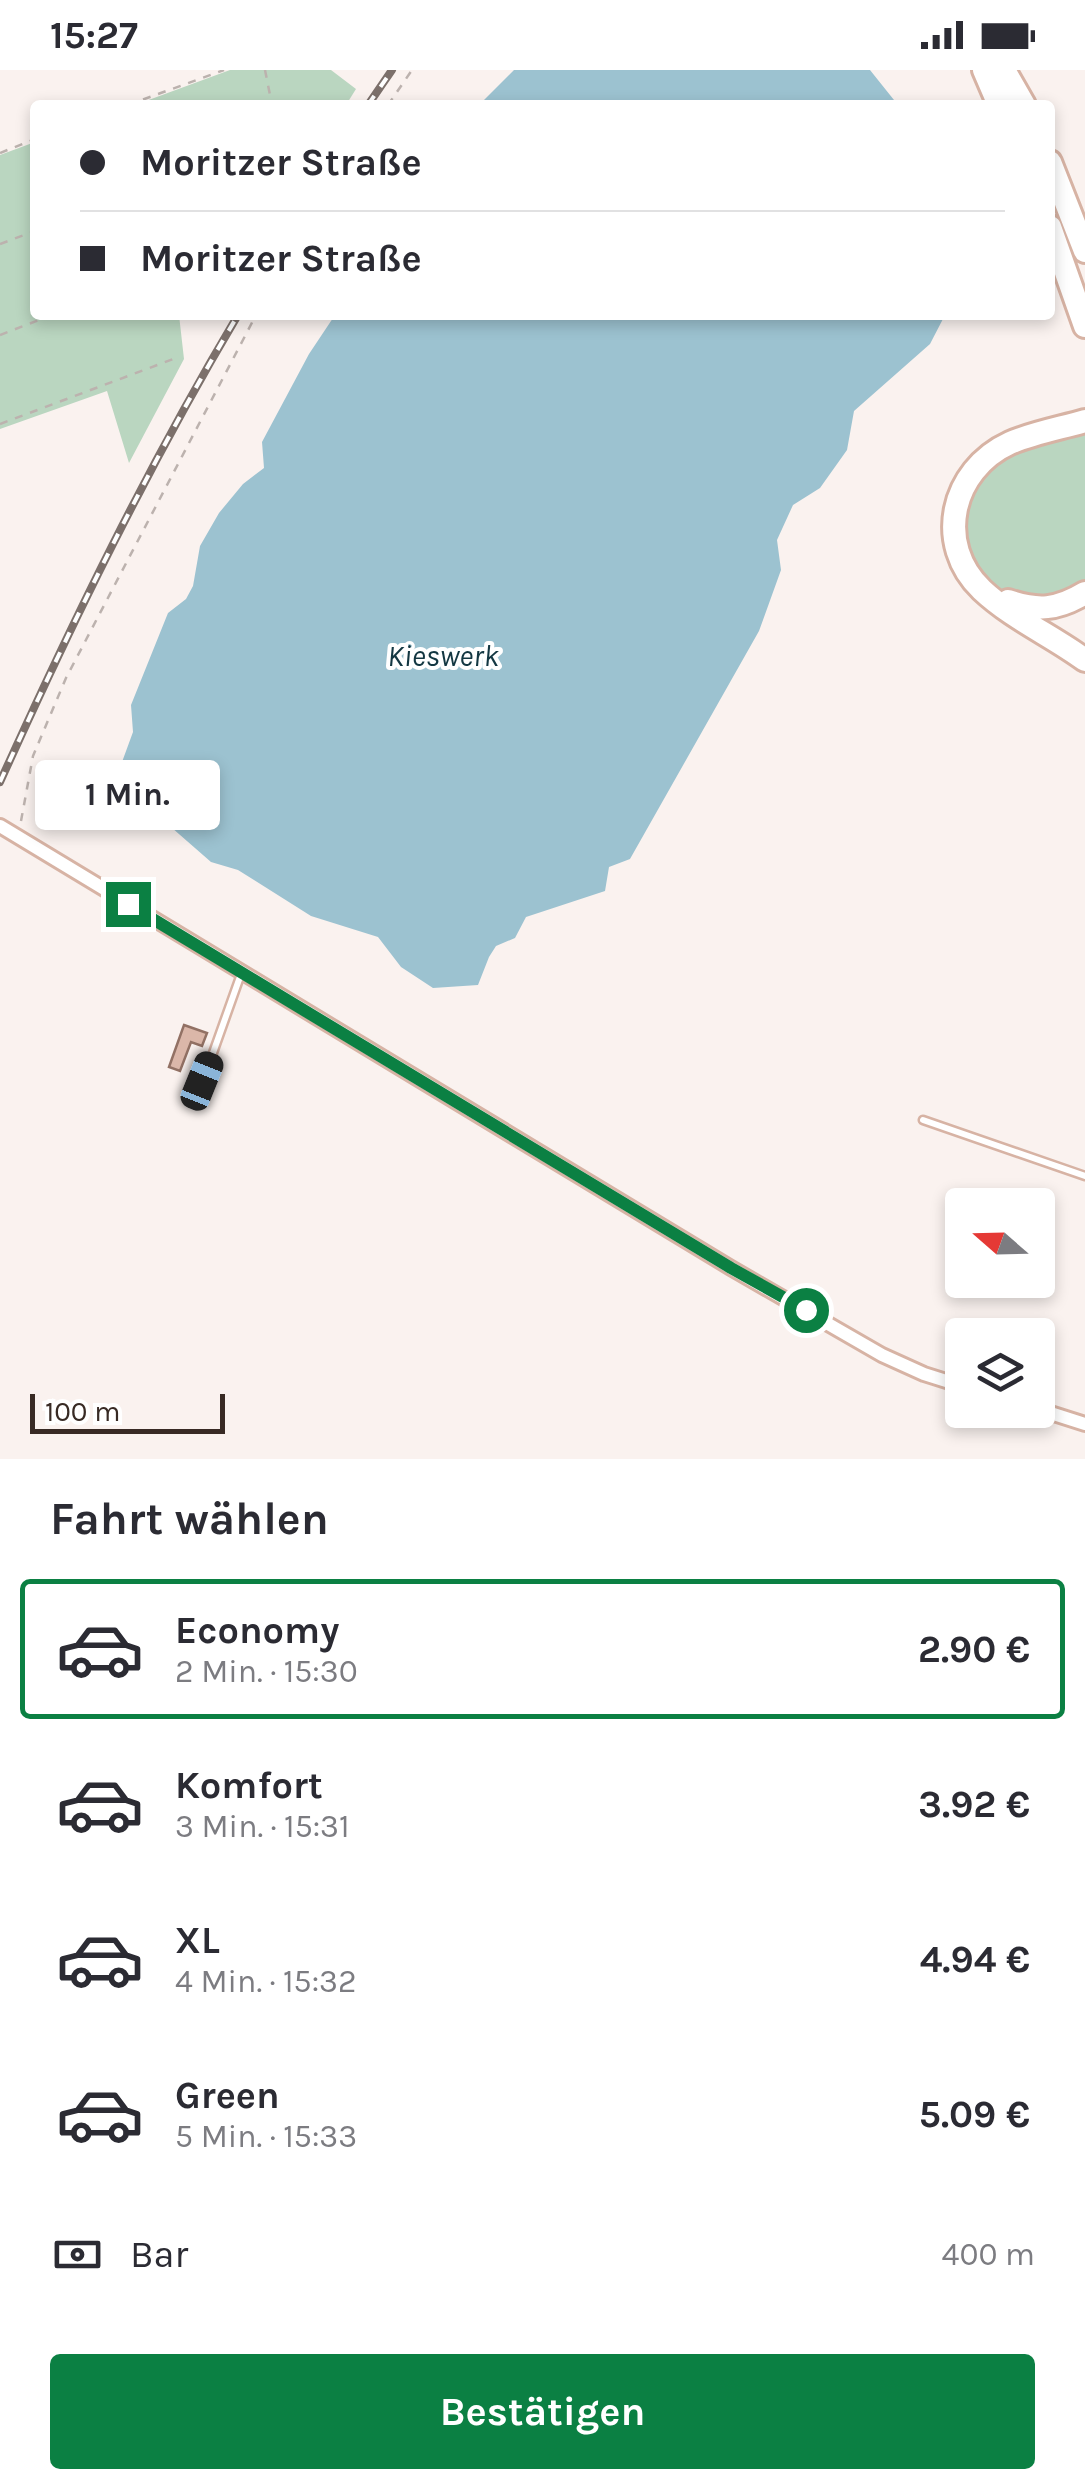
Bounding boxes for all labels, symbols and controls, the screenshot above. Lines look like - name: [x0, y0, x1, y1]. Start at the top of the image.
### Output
- text: 15:27: [50, 13, 138, 58]
- text: Moritzer Straße: [140, 140, 422, 185]
- text: Moritzer Straße: [140, 236, 422, 281]
- water label: Kieswerk: [387, 638, 500, 674]
- callout: 1 Min.: [36, 759, 220, 829]
- text: 1 Min.: [85, 776, 170, 813]
- route end: [106, 882, 151, 927]
- car: [177, 1048, 227, 1114]
- north arrow: [945, 1188, 1055, 1298]
- map controls: [945, 1188, 1055, 1428]
- route start: [784, 1288, 829, 1333]
- button: layers: [945, 1318, 1055, 1428]
- scale bar: [30, 1389, 225, 1434]
- text: 100 m: [45, 1395, 120, 1428]
- text: Fahrt wählen: [50, 1493, 329, 1545]
- icon: car: [55, 1604, 145, 1694]
- text: Economy: [175, 1608, 339, 1653]
- text: 2.90 €: [918, 1627, 1030, 1672]
- text: 2 Min. · 15:30: [175, 1653, 358, 1690]
- icon: car: [55, 1759, 145, 1849]
- text: Komfort: [175, 1763, 323, 1808]
- text: 3.92 €: [918, 1782, 1030, 1827]
- text: 3 Min. · 15:31: [175, 1808, 350, 1845]
- icon: car: [55, 1914, 145, 2004]
- text: XL: [175, 1918, 220, 1963]
- text: 4.94 €: [920, 1937, 1030, 1982]
- text: 4 Min. · 15:32: [175, 1963, 357, 2000]
- icon: car: [55, 2069, 145, 2159]
- text: Green: [175, 2073, 280, 2118]
- text: 5.09 €: [919, 2092, 1030, 2137]
- text: 5 Min. · 15:33: [175, 2118, 357, 2155]
- icon: cash: [50, 2227, 105, 2282]
- text: Bar: [130, 2232, 188, 2277]
- text: 400 m: [942, 2236, 1035, 2273]
- button: Bestätigen: [50, 2354, 1035, 2469]

